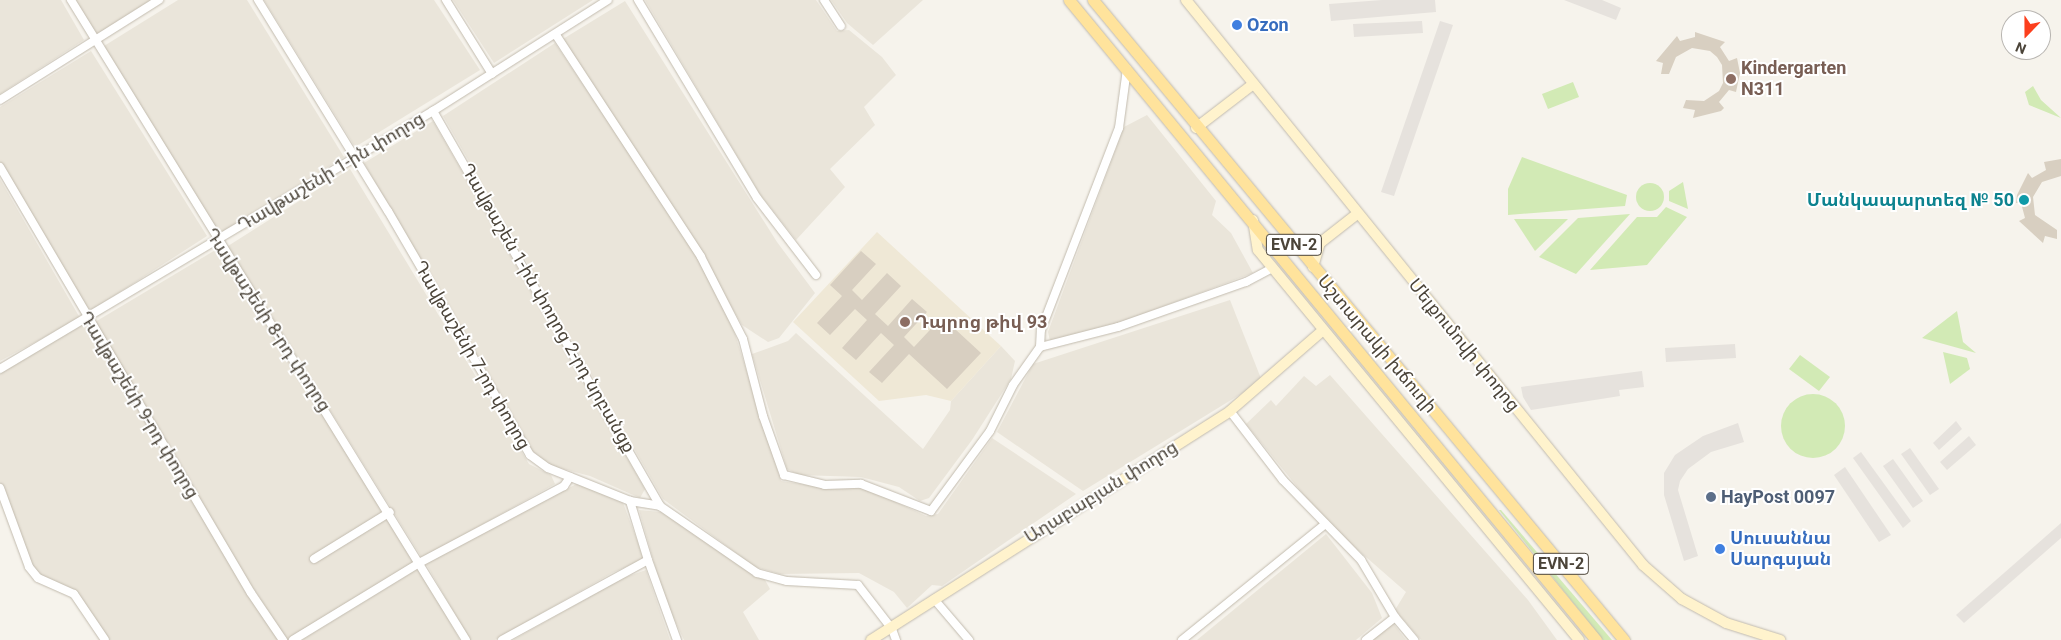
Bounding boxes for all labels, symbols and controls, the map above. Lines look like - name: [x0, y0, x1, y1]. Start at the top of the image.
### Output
- north arrow: [2001, 10, 2051, 60]
- place label: Ozon: [1247, 14, 1289, 36]
- marker: Ozon: [1231, 19, 1243, 31]
- text: N: [2013, 39, 2028, 57]
- place label: Kindergarten N311: [1741, 58, 1846, 100]
- marker: Kindergarten N311: [1725, 73, 1737, 85]
- street label: Դավթաշենի 1-ին փողոց: [234, 108, 428, 236]
- street label: Դավթաշեն 1-ին փողոց 2-րդ նրբանցք: [456, 159, 640, 457]
- place label: Մանկապարտեզ № 50: [1807, 189, 2014, 211]
- marker: Մանկապարտեզ № 50: [2018, 194, 2030, 206]
- street label: Դավթաշենի 8-րդ փողոց: [201, 224, 335, 416]
- road number: EVN-2: [1265, 232, 1323, 258]
- street label: Դավթաշենի 7-րդ փողոց: [409, 257, 535, 453]
- street label: Աշտարակի խճուղի: [1313, 270, 1441, 418]
- street label: Մելքումովի փողոց: [1404, 274, 1524, 416]
- street label: Դավթաշենի 9-րդ փողոց: [74, 307, 204, 503]
- place label: Դպրոց թիվ 93: [915, 311, 1047, 333]
- marker: Դպրոց թիվ 93: [899, 316, 911, 328]
- street label: Աղաբաբյան փողոց: [1021, 436, 1181, 548]
- place label: HayPost 0097: [1721, 486, 1835, 508]
- marker: HayPost 0097: [1705, 491, 1717, 503]
- place label: Սուսաննա Սարգսյան: [1730, 528, 1831, 570]
- marker: Սուսաննա Սարգսյան: [1714, 543, 1726, 555]
- road number: EVN-2: [1532, 550, 1590, 578]

